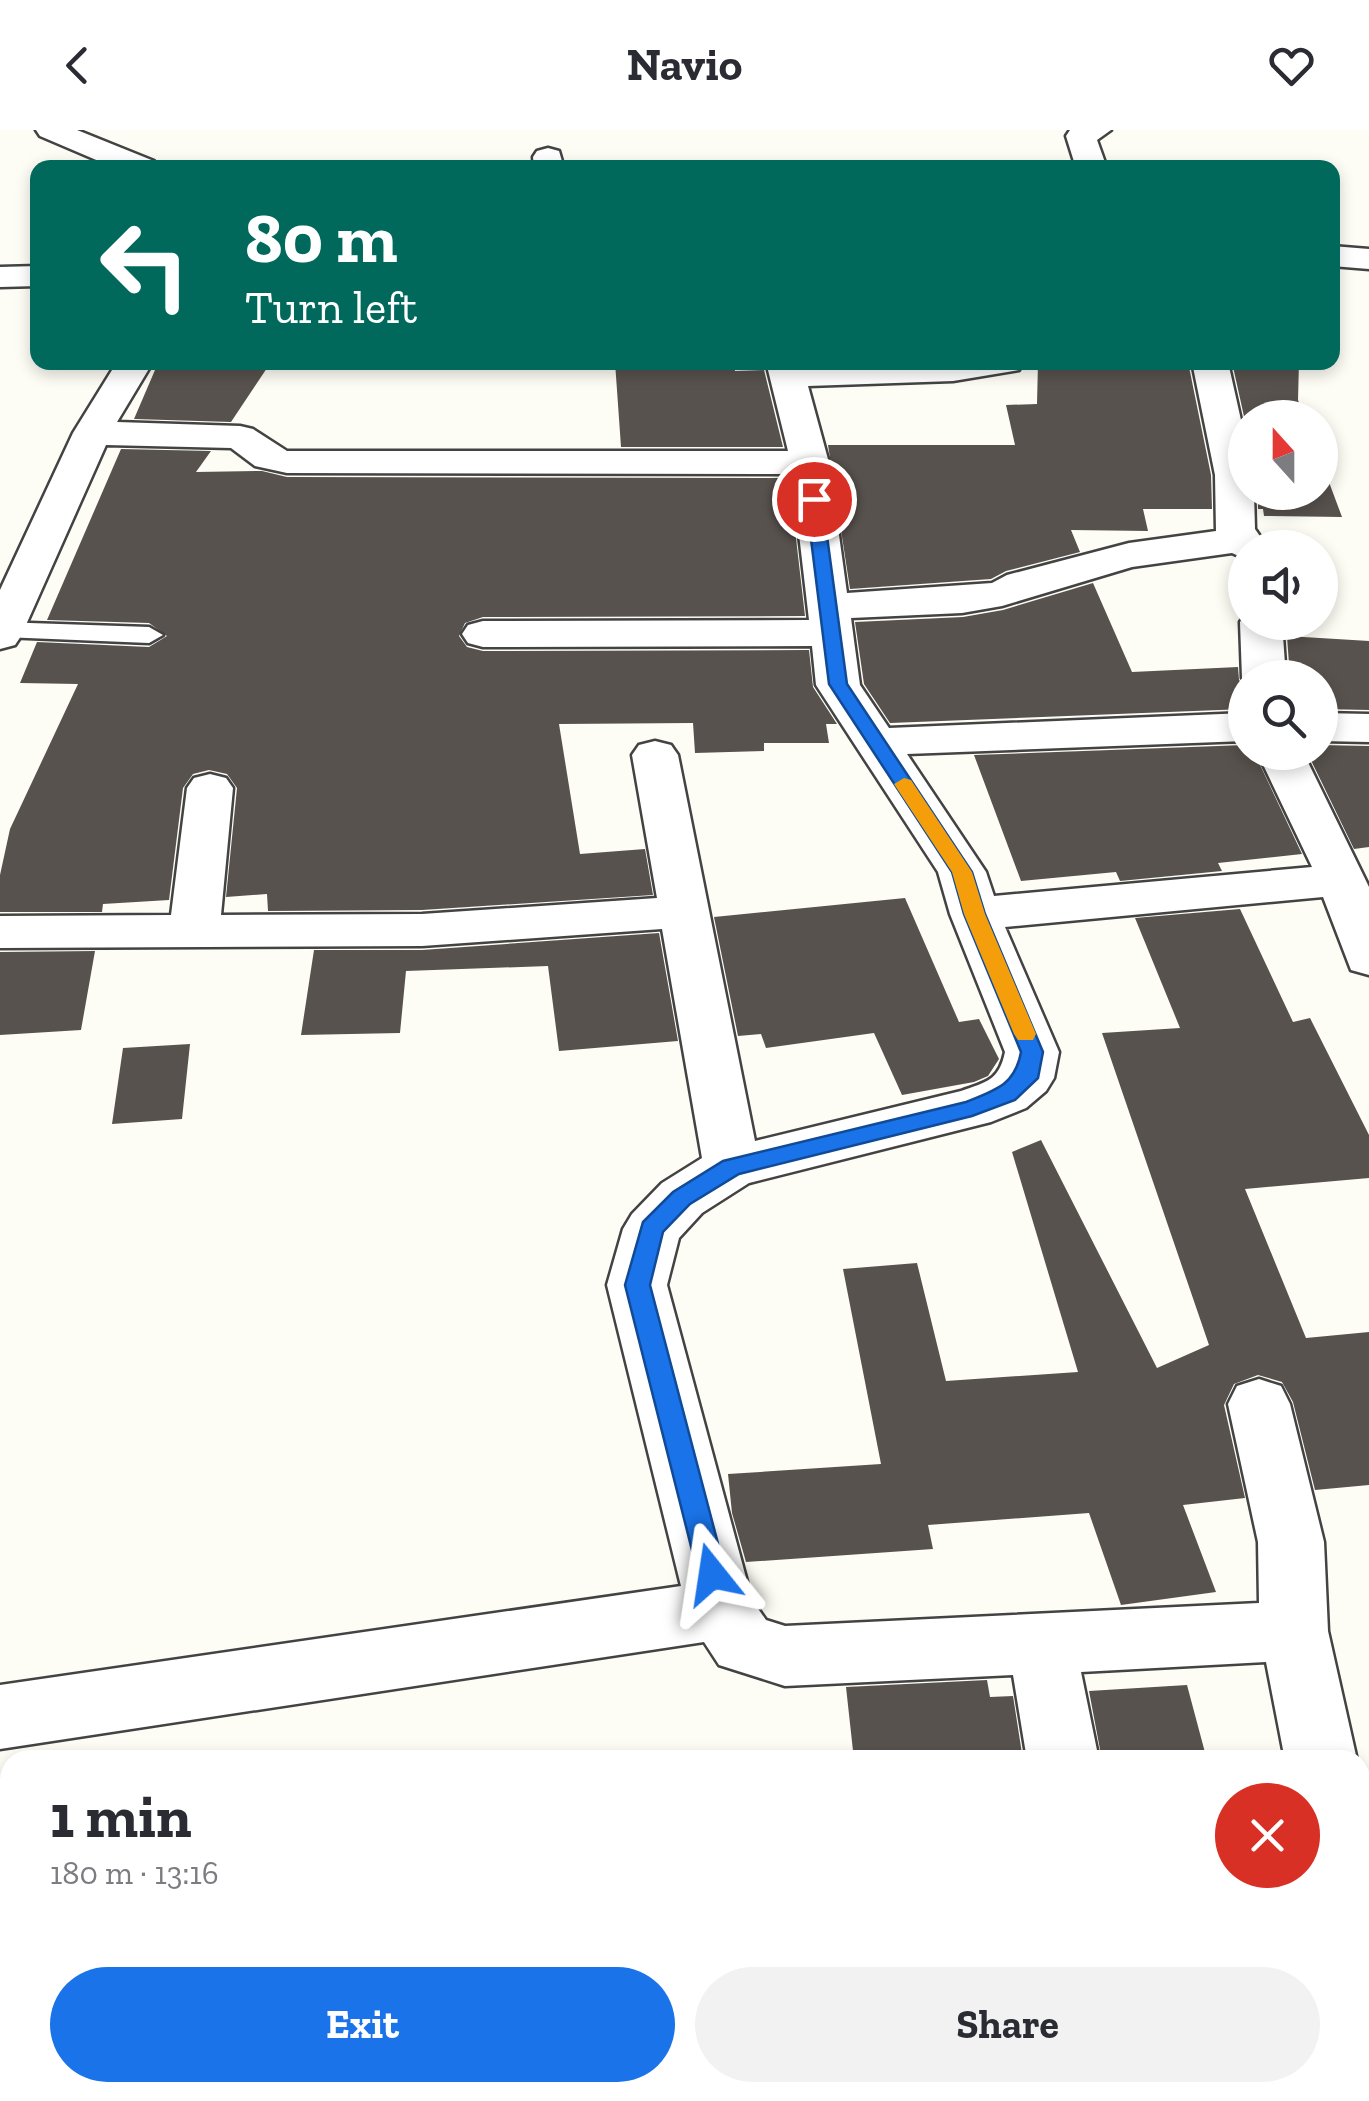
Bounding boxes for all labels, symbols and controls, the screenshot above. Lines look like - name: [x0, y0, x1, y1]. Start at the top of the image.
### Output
- icon: back: [50, 38, 105, 93]
- text: Navio: [627, 38, 742, 92]
- icon: heart: [1264, 38, 1319, 93]
- text: 80 m: [245, 196, 397, 280]
- icon: left: [80, 200, 210, 330]
- text: Turn left: [245, 281, 417, 335]
- north arrow: [1228, 400, 1338, 510]
- map controls: [1228, 400, 1338, 770]
- pin: [772, 457, 857, 542]
- icon: arrive: [787, 472, 842, 527]
- button: sound: [1228, 530, 1338, 640]
- button: search: [1228, 660, 1338, 770]
- position arrow: [660, 1522, 764, 1626]
- text: 1 min: [50, 1780, 192, 1852]
- button: close: [1215, 1783, 1320, 1888]
- text: 180 m · 13:16: [50, 1854, 219, 1892]
- button: Exit: [50, 1967, 675, 2082]
- button: Share: [695, 1967, 1320, 2082]

